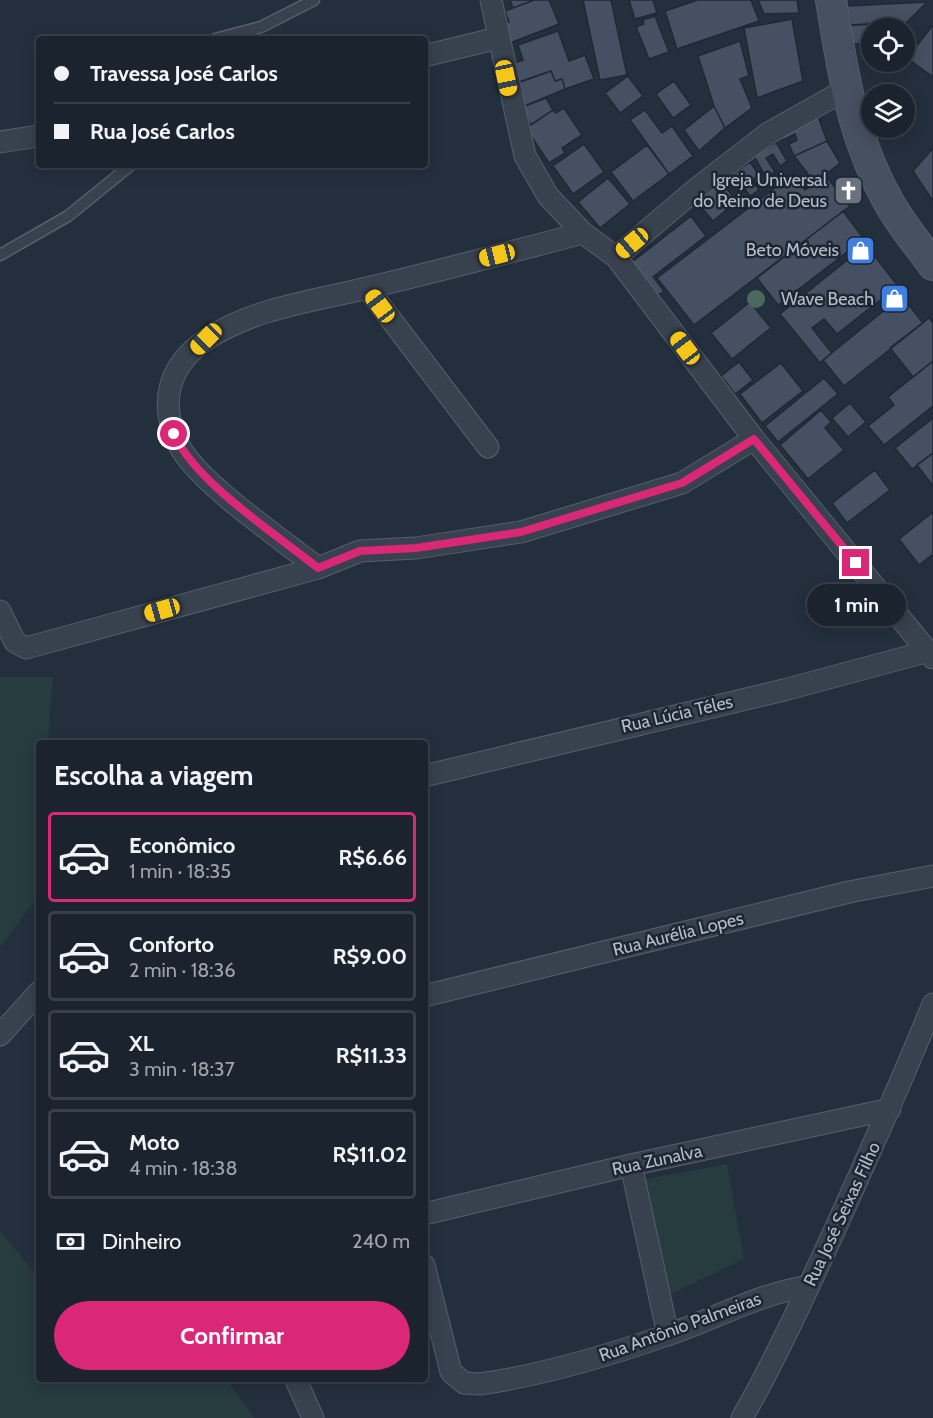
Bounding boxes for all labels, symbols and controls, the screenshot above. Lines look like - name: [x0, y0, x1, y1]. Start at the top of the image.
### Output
- map controls: [861, 18, 915, 138]
- button: locate: [861, 18, 915, 72]
- car: [493, 59, 519, 97]
- text: Travessa José Carlos: [90, 60, 278, 87]
- button: layers: [861, 84, 915, 138]
- text: Rua José Carlos: [90, 118, 235, 145]
- place label: Igreja Universal do Reino de Deus: [693, 169, 828, 212]
- church icon: Igreja Universal do Reino de Deus: [832, 174, 864, 206]
- car: [612, 225, 652, 261]
- shop icon: Beto Móveis: [844, 234, 876, 266]
- place label: Beto Móveis: [746, 239, 839, 261]
- car: [477, 242, 517, 268]
- shop icon: Wave Beach: [879, 283, 911, 315]
- car: [362, 286, 398, 326]
- place label: Wave Beach: [781, 288, 874, 310]
- car: [187, 320, 225, 358]
- car: [667, 328, 703, 368]
- route start: [160, 420, 187, 447]
- route end: [842, 549, 869, 576]
- callout: 1 min: [806, 584, 906, 626]
- text: 1 min: [834, 593, 879, 617]
- car: [142, 596, 182, 624]
- street label: Rua Lúcia Téles: [619, 690, 735, 738]
- text: Escolha a viagem: [54, 759, 253, 792]
- icon: car: [57, 830, 111, 884]
- text: Econômico: [129, 832, 235, 859]
- text: R$6.66: [338, 844, 407, 871]
- text: 1 min · 18:35: [129, 859, 231, 883]
- street label: Rua Aurélia Lopes: [610, 907, 746, 961]
- icon: car: [57, 929, 111, 983]
- text: Conforto: [129, 931, 214, 958]
- text: R$9.00: [333, 943, 407, 970]
- text: 2 min · 18:36: [129, 958, 236, 982]
- icon: car: [57, 1028, 111, 1082]
- text: XL: [129, 1030, 154, 1057]
- text: R$11.33: [336, 1042, 407, 1069]
- text: 3 min · 18:37: [129, 1057, 235, 1081]
- icon: car: [57, 1127, 111, 1181]
- text: Moto: [129, 1129, 180, 1156]
- street label: Rua José Seixas Filho: [799, 1138, 885, 1290]
- street label: Rua Zunalva: [610, 1140, 704, 1180]
- text: R$11.02: [332, 1141, 407, 1168]
- text: 4 min · 18:38: [129, 1156, 238, 1180]
- icon: cash: [54, 1225, 87, 1258]
- text: Dinheiro: [102, 1228, 181, 1255]
- text: 240 m: [352, 1229, 410, 1253]
- street label: Rua Antônio Palmeiras: [596, 1287, 764, 1367]
- button: Confirmar: [54, 1301, 410, 1370]

